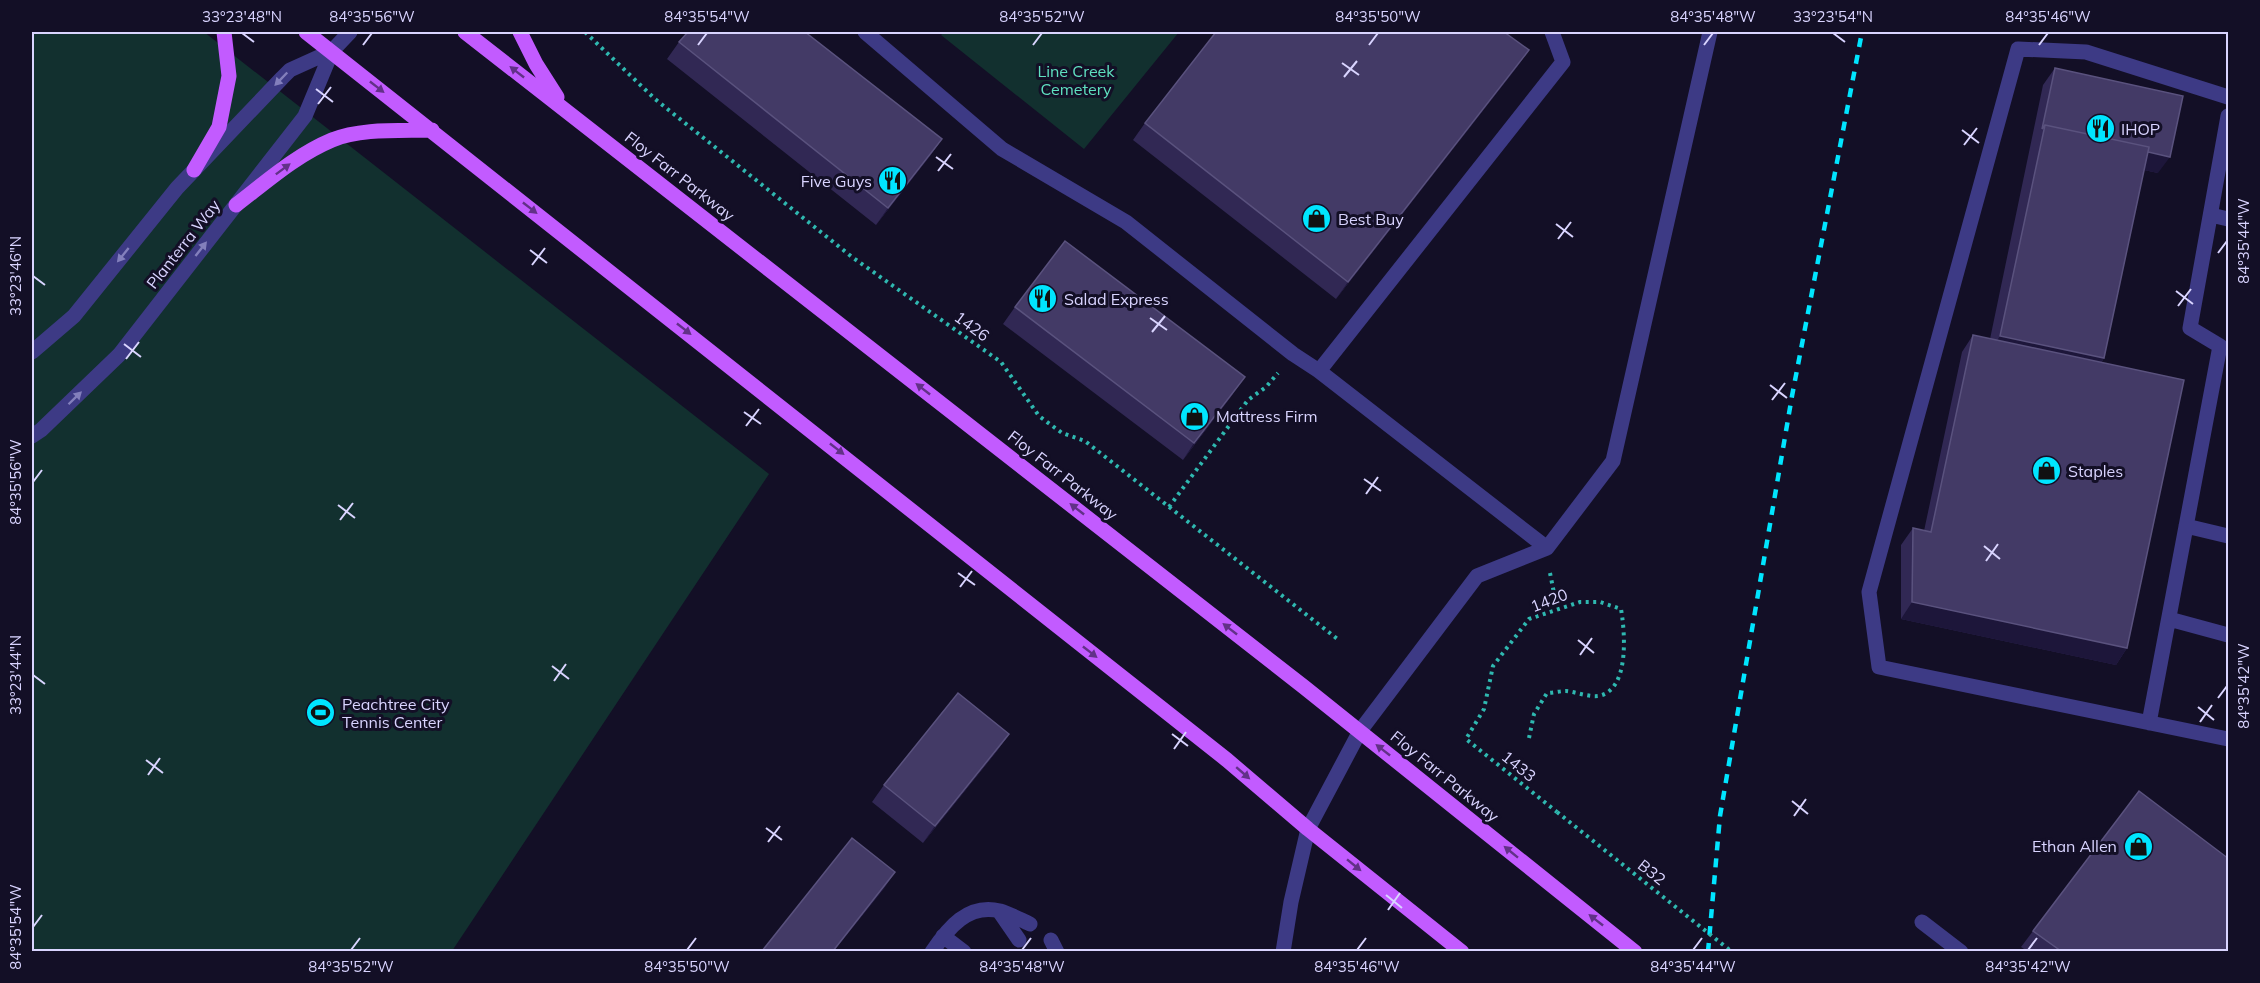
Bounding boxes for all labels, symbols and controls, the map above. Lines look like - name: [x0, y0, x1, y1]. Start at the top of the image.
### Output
- text: 33°23'48"N: [202, 7, 282, 26]
- text: 84°35'56"W: [329, 7, 415, 26]
- text: 84°35'54"W: [664, 7, 750, 26]
- text: 84°35'52"W: [999, 7, 1085, 26]
- text: 84°35'50"W: [1335, 7, 1421, 26]
- text: 84°35'48"W: [1670, 7, 1756, 26]
- text: 33°23'54"N: [1793, 7, 1873, 26]
- text: 84°35'46"W: [2005, 7, 2091, 26]
- park label: Line Creek Cemetery: [1037, 61, 1115, 99]
- one-way arrow: [509, 65, 525, 78]
- one-way arrow: [274, 72, 288, 87]
- one-way arrow: [370, 81, 385, 93]
- restaurant icon: IHOP: [2084, 113, 2116, 145]
- place label: IHOP: [2121, 119, 2160, 139]
- street label: Floy Farr Parkway: [621, 127, 739, 225]
- one-way arrow: [275, 164, 290, 176]
- restaurant icon: Five Guys: [877, 165, 909, 197]
- place label: Five Guys: [801, 171, 872, 191]
- street label: Planterra Way: [142, 195, 224, 293]
- text: 84°35'44"W: [2234, 198, 2253, 284]
- one-way arrow: [523, 202, 538, 214]
- shop icon: Best Buy: [1301, 203, 1333, 235]
- place label: Best Buy: [1338, 209, 1404, 229]
- text: 33°23'46"N: [6, 236, 25, 316]
- one-way arrow: [195, 242, 207, 257]
- one-way arrow: [116, 247, 129, 263]
- restaurant icon: Salad Express: [1027, 283, 1059, 315]
- place label: Salad Express: [1064, 289, 1169, 309]
- street label: 1426: [951, 307, 993, 345]
- one-way arrow: [676, 322, 691, 334]
- one-way arrow: [915, 383, 931, 396]
- one-way arrow: [68, 391, 82, 405]
- shop icon: Mattress Firm: [1179, 400, 1211, 432]
- place label: Mattress Firm: [1216, 406, 1317, 426]
- street label: Floy Farr Parkway: [1004, 426, 1122, 524]
- text: 84°35'56"W: [6, 439, 25, 525]
- one-way arrow: [829, 443, 845, 456]
- shop icon: Staples: [2031, 455, 2063, 487]
- place label: Staples: [2068, 461, 2123, 481]
- one-way arrow: [1069, 504, 1084, 516]
- street label: 1420: [1527, 584, 1571, 616]
- one-way arrow: [1222, 623, 1238, 636]
- text: 33°23'44"N: [6, 635, 25, 715]
- text: 84°35'42"W: [2234, 643, 2253, 729]
- one-way arrow: [1082, 645, 1097, 657]
- place label: Peachtree City Tennis Center: [342, 694, 450, 732]
- sports icon: Peachtree City Tennis Center: [305, 697, 337, 729]
- street label: Floy Farr Parkway: [1387, 726, 1504, 826]
- one-way arrow: [1376, 744, 1392, 756]
- street label: 1433: [1498, 746, 1540, 786]
- one-way arrow: [1235, 766, 1250, 779]
- shop icon: Ethan Allen: [2122, 830, 2154, 862]
- place label: Ethan Allen: [2032, 836, 2117, 856]
- one-way arrow: [1504, 846, 1519, 859]
- street label: B32: [1634, 855, 1670, 889]
- one-way arrow: [1346, 858, 1361, 871]
- text: 84°35'54"W: [6, 884, 25, 970]
- one-way arrow: [1588, 914, 1604, 927]
- text: 84°35'52"W: [308, 957, 394, 976]
- text: 84°35'50"W: [644, 957, 730, 976]
- text: 84°35'48"W: [979, 957, 1065, 976]
- text: 84°35'46"W: [1314, 957, 1400, 976]
- text: 84°35'44"W: [1650, 957, 1736, 976]
- text: 84°35'42"W: [1985, 957, 2071, 976]

